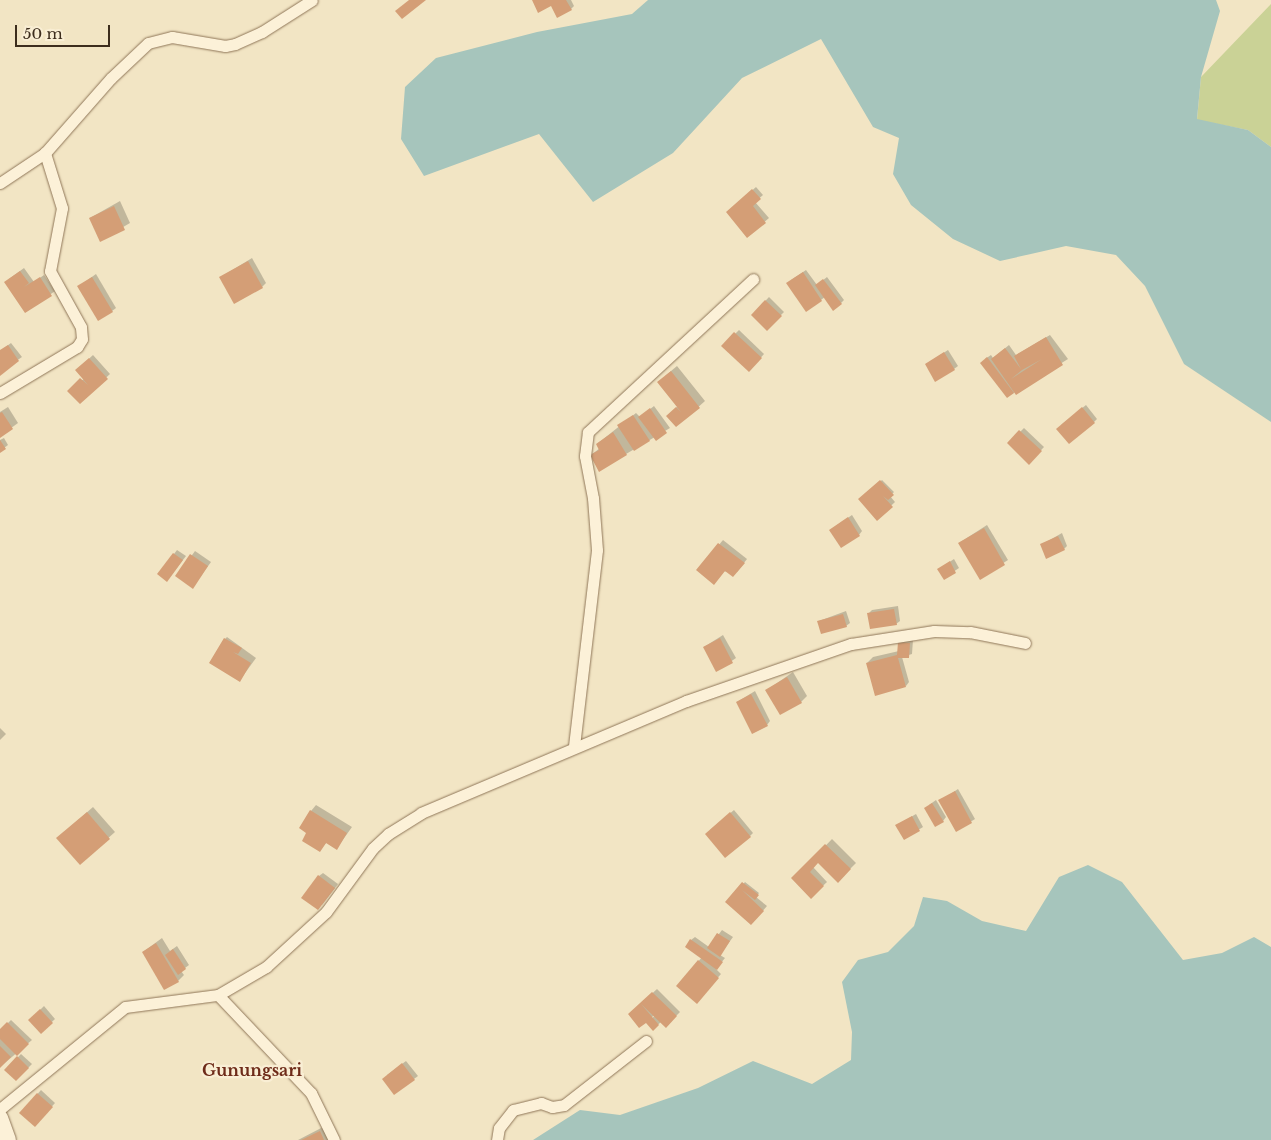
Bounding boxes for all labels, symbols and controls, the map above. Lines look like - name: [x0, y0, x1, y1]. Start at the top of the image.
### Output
- scale bar: [18, 15, 112, 47]
- text: 50 m: [23, 24, 63, 43]
- district label: Gunungsari: [202, 1060, 302, 1080]

